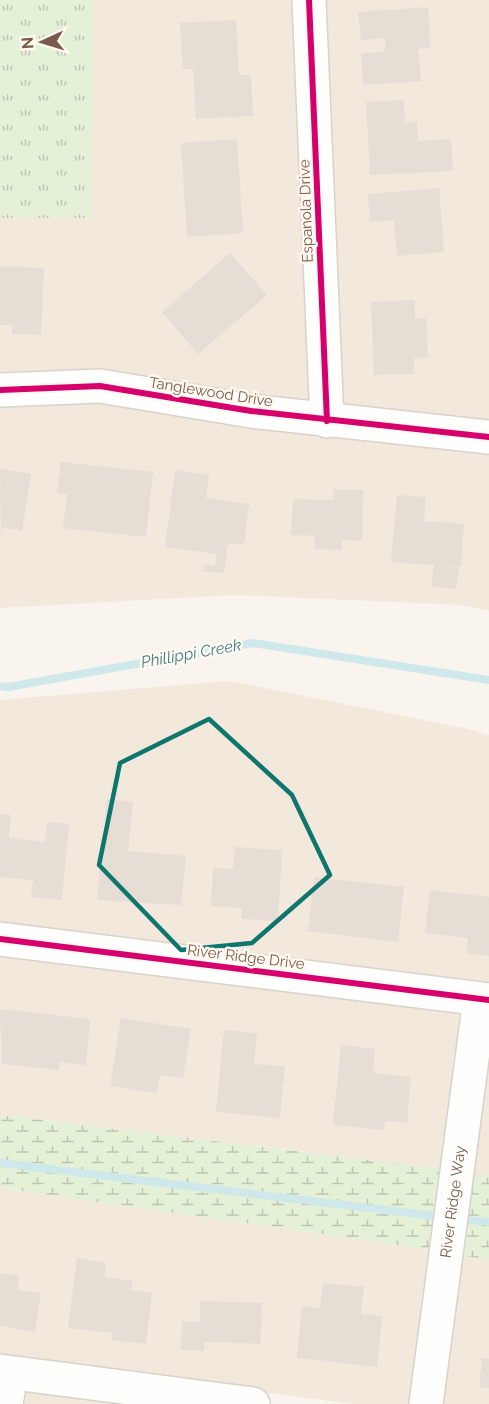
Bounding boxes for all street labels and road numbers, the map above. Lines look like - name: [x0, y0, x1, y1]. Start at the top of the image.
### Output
- street label: Espanola Drive: [295, 159, 317, 263]
- street label: Tanglewood Drive: [148, 373, 274, 411]
- street label: River Ridge Drive: [186, 941, 306, 973]
- street label: River Ridge Way: [437, 1145, 469, 1259]

